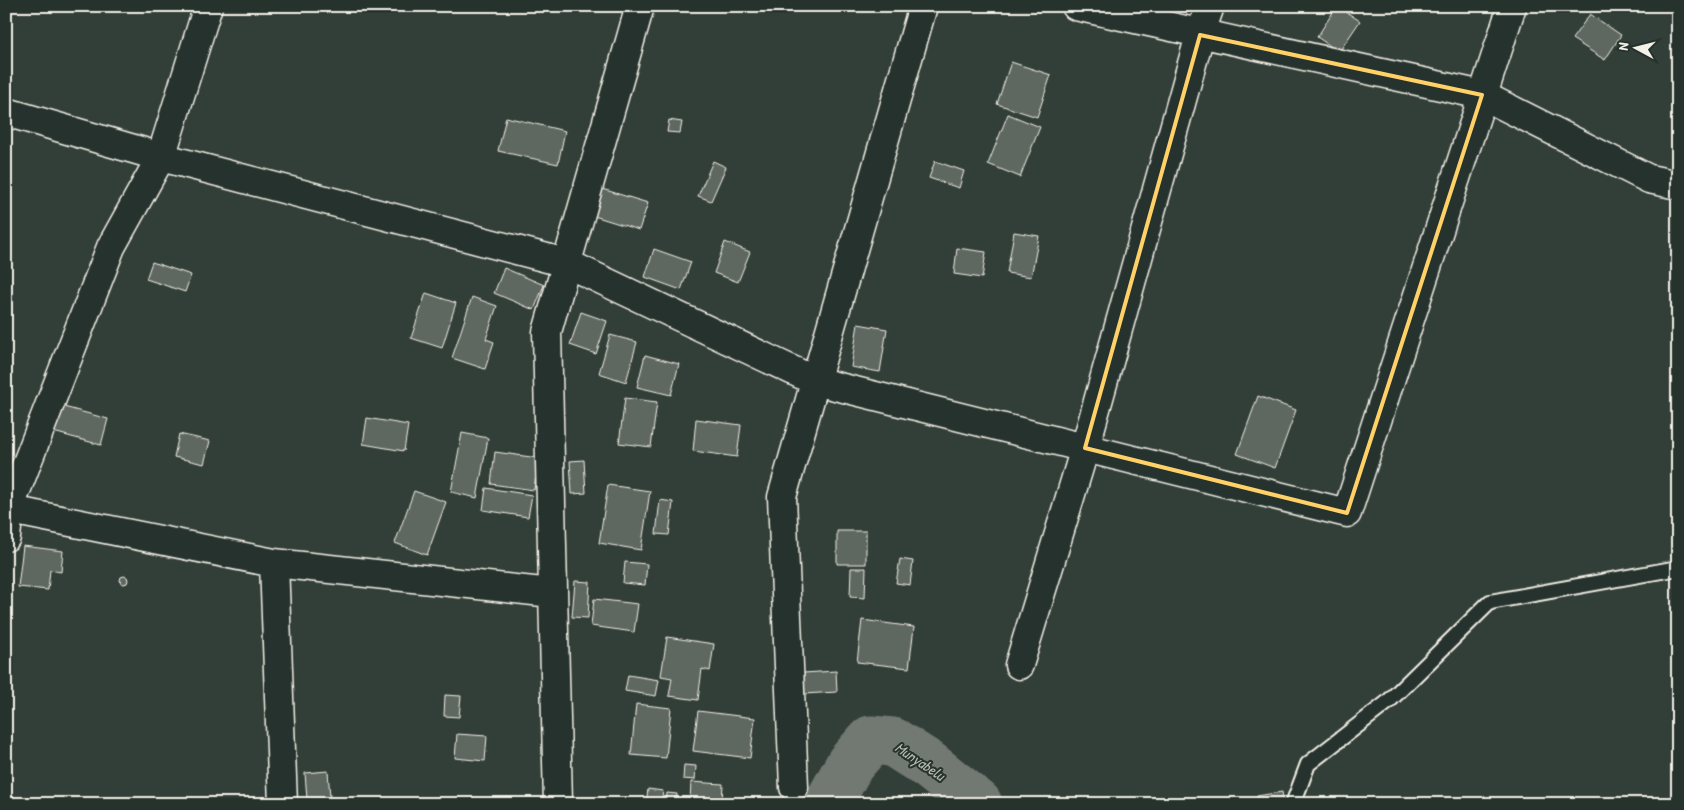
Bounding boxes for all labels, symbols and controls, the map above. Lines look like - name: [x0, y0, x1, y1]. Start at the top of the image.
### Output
- north arrow: [1612, 22, 1662, 72]
- text: N: [1613, 41, 1633, 51]
- water label: Munyabelu: [891, 737, 950, 786]

